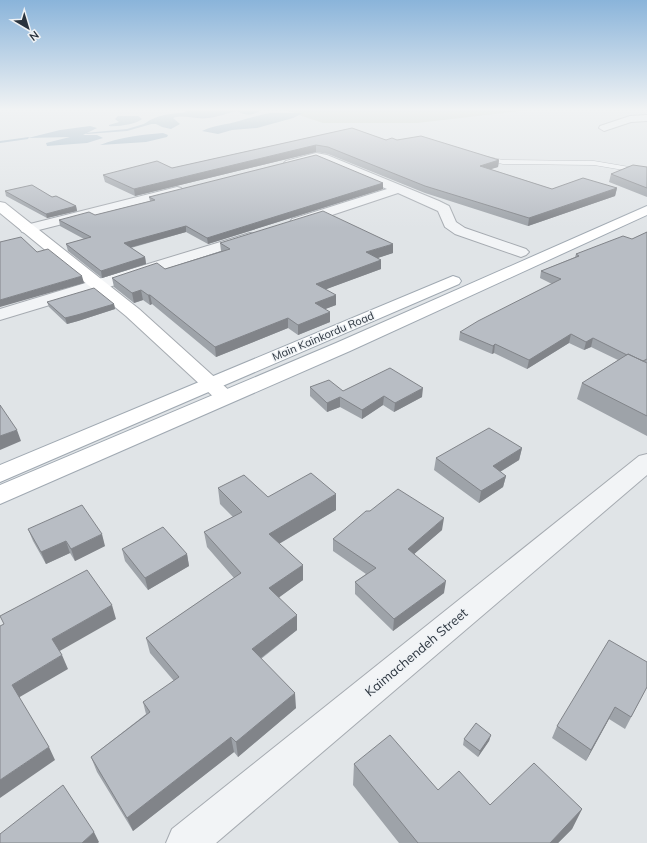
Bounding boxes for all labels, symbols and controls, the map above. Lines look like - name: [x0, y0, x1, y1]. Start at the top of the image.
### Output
- north arrow: [8, 8, 48, 48]
- text: N: [27, 28, 42, 44]
- street label: Main Kainkordu Road: [270, 308, 376, 364]
- street label: Kaimachendeh Street: [361, 604, 471, 700]

